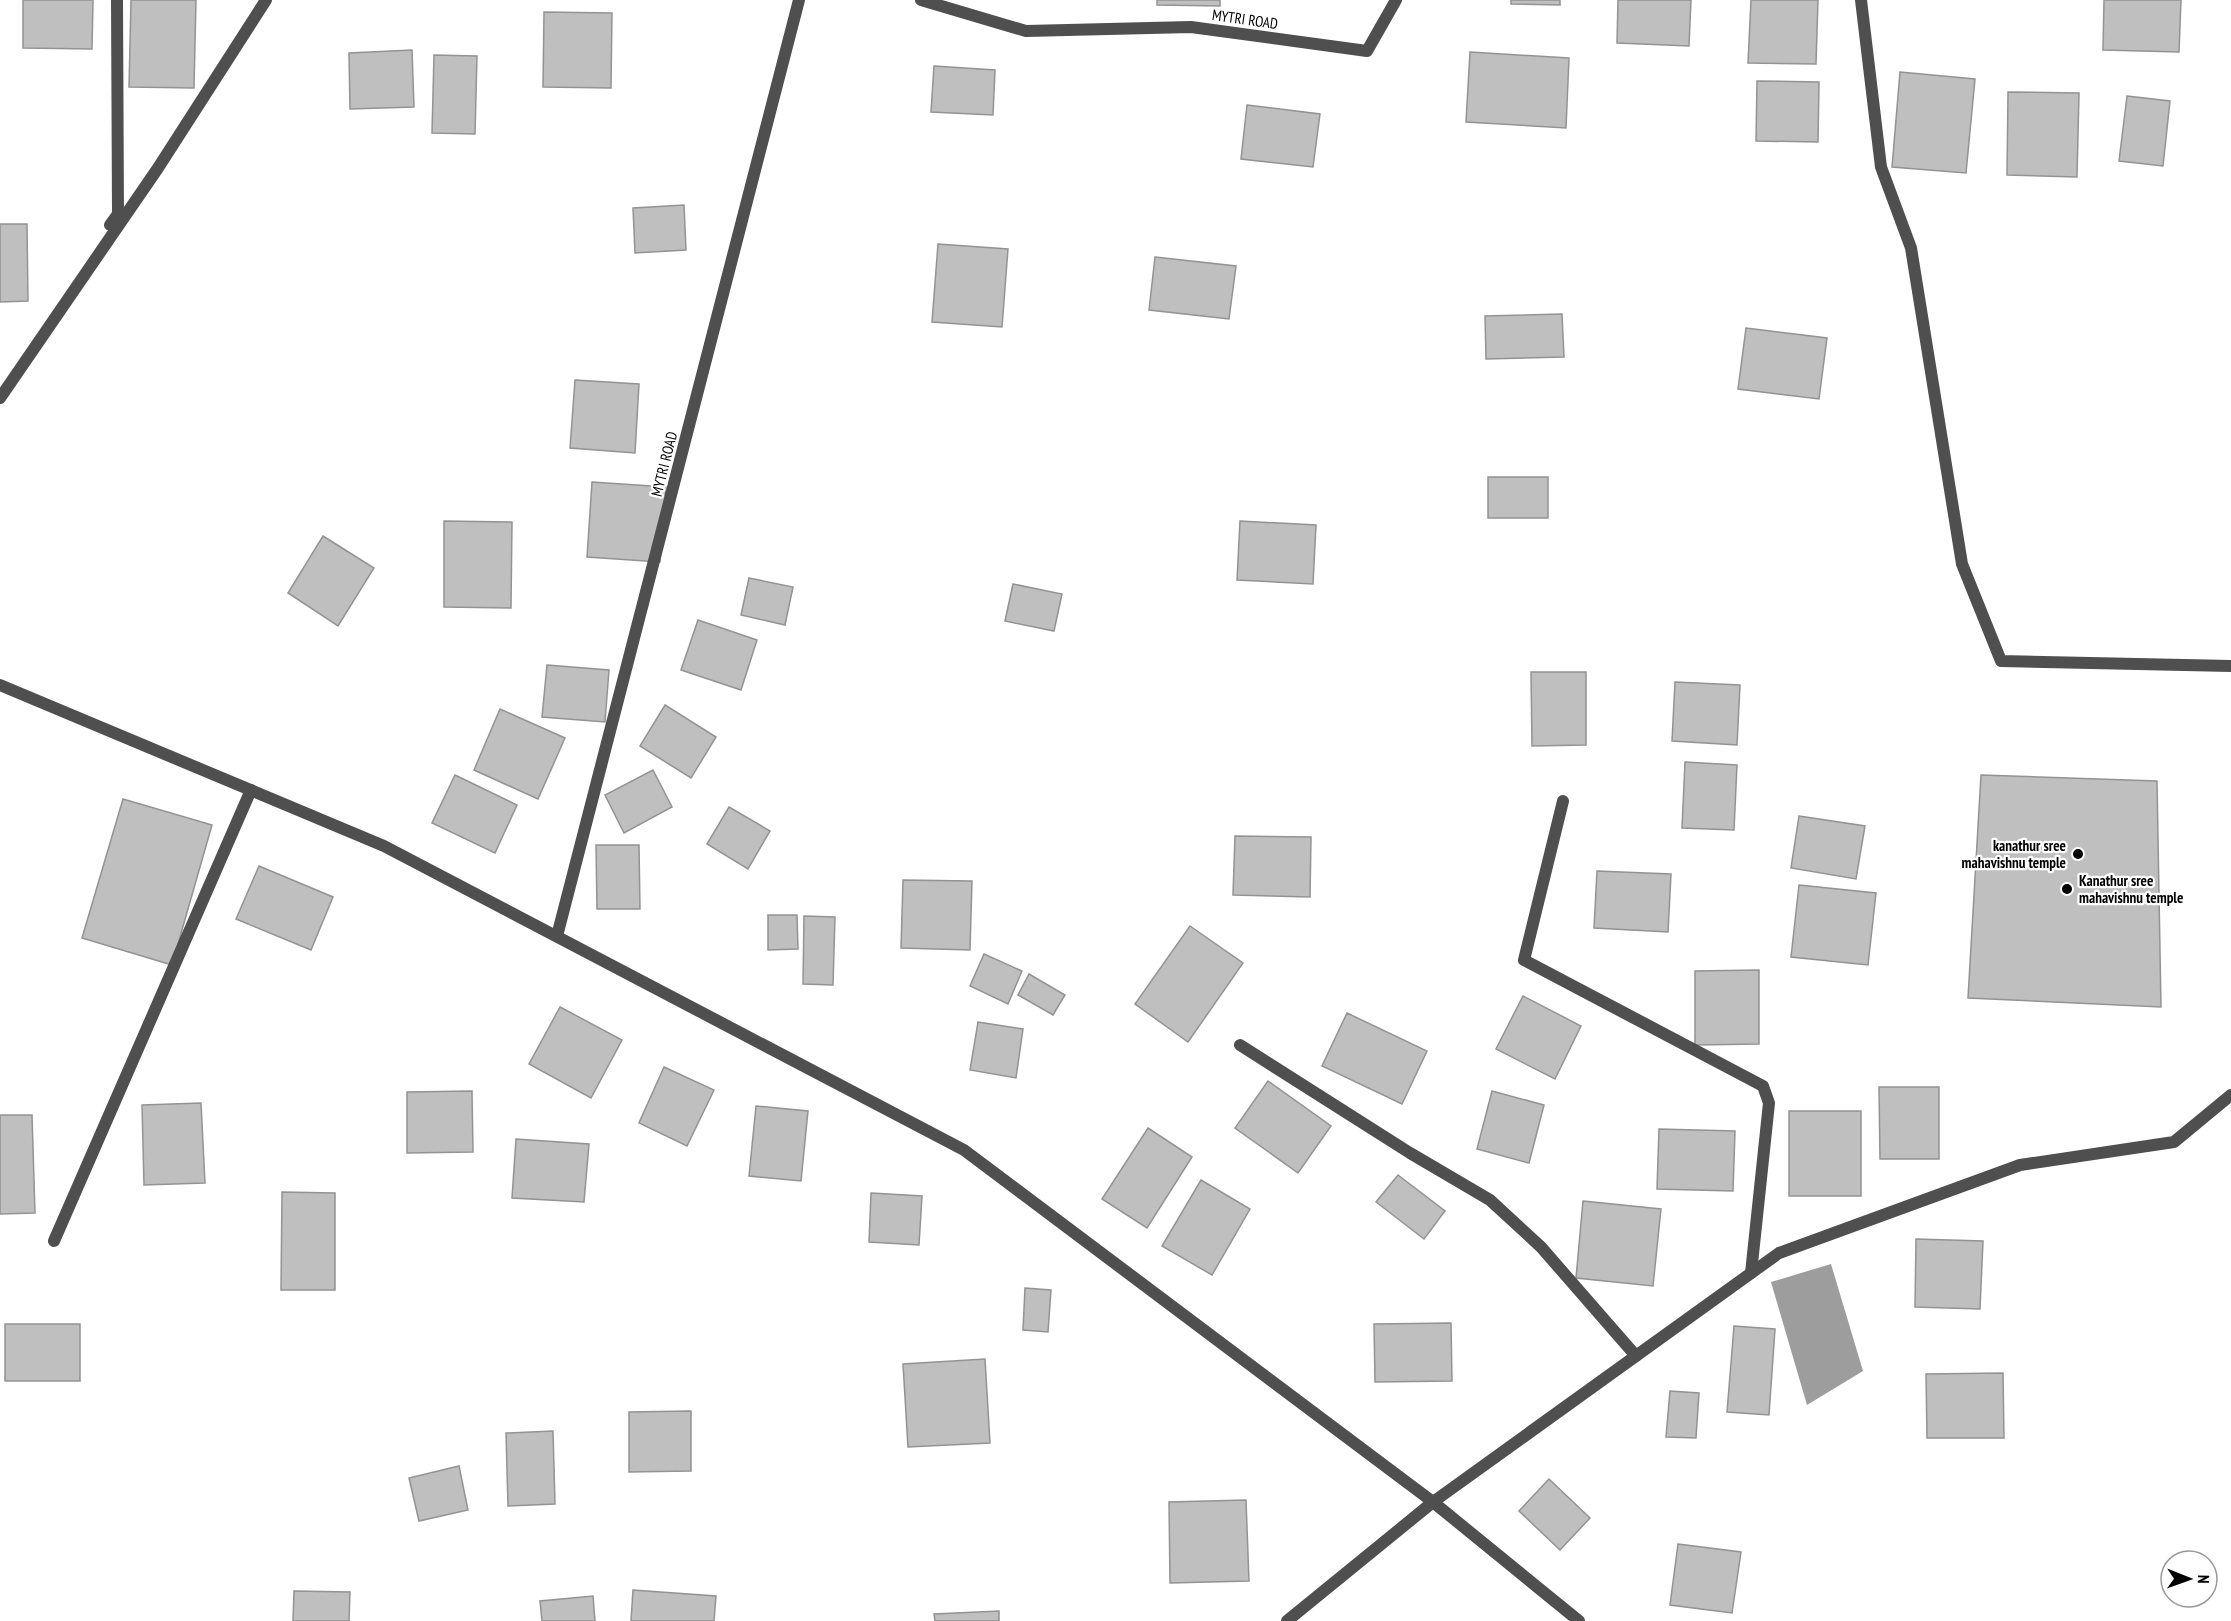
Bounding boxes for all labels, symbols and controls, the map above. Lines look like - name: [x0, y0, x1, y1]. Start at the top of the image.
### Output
- street label: MYTRI ROAD: [1211, 5, 1279, 33]
- street label: MYTRI ROAD: [647, 429, 681, 498]
- place label: kanathur sree mahavishnu temple: [1962, 836, 2066, 872]
- marker: kanathur sree mahavishnu temple: [2071, 847, 2085, 861]
- place label: Kanathur sree mahavishnu temple: [2079, 871, 2183, 907]
- marker: Kanathur sree mahavishnu temple: [2060, 882, 2074, 896]
- north arrow: [2159, 1549, 2219, 1609]
- text: N: [2194, 1575, 2214, 1584]

